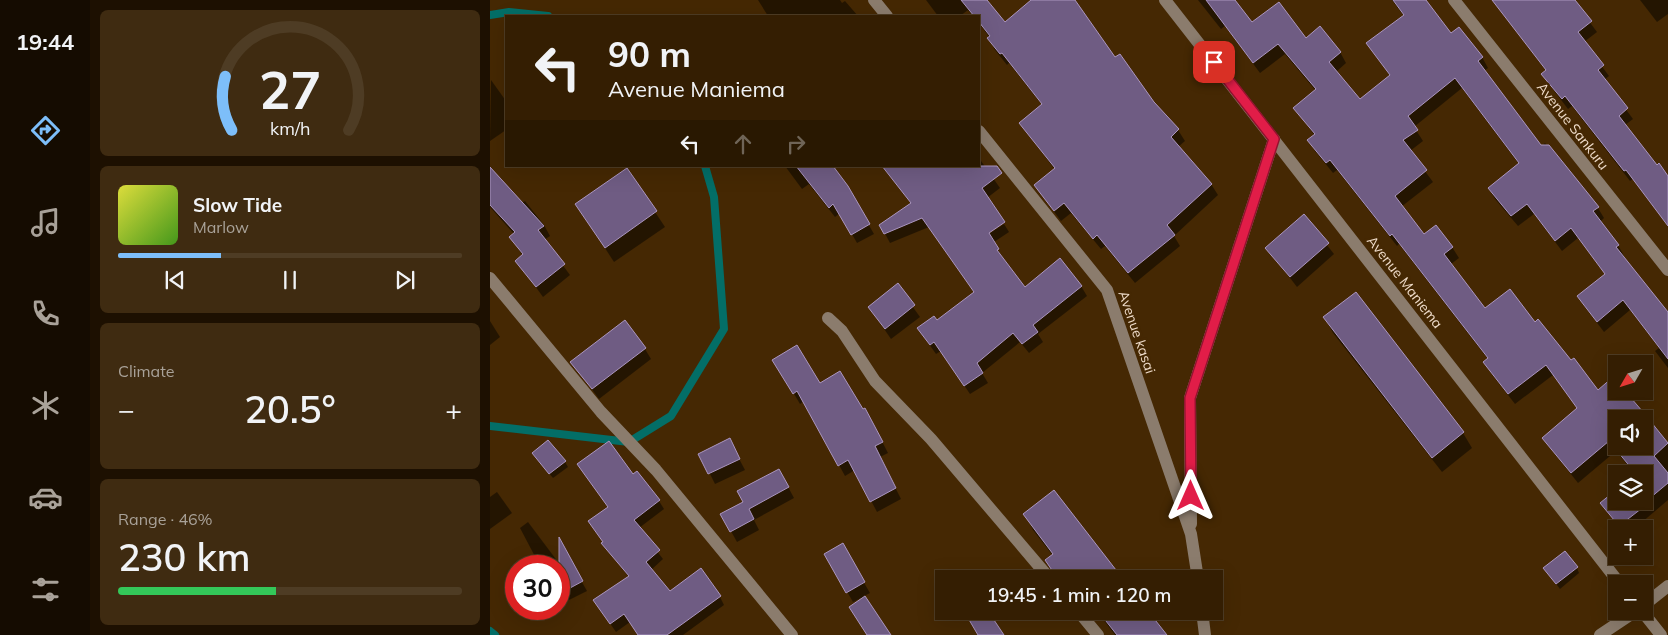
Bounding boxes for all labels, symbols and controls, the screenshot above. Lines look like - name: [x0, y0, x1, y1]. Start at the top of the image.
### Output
- text: 19:44: [16, 28, 74, 56]
- text: 90 m: [608, 32, 691, 76]
- icon: left: [525, 35, 590, 100]
- pin: [1193, 41, 1235, 83]
- icon: arrive: [1200, 48, 1228, 76]
- text: 27: [259, 57, 321, 122]
- text: Avenue Maniema: [608, 75, 785, 103]
- street label: Avenue Sankuru: [1533, 79, 1613, 173]
- icon: directions: [28, 113, 63, 148]
- text: km/h: [270, 117, 310, 139]
- icon: left: [676, 130, 704, 158]
- icon: ahead: [729, 130, 757, 158]
- icon: right: [782, 130, 810, 158]
- text: Slow Tide: [193, 193, 282, 217]
- icon: music: [28, 205, 63, 240]
- text: Marlow: [193, 217, 249, 237]
- street label: Avenue Maniema: [1363, 232, 1447, 332]
- icon: previous: [161, 266, 189, 294]
- icon: pause: [276, 266, 304, 294]
- icon: next: [391, 266, 419, 294]
- street label: Avenue kasai: [1114, 288, 1160, 376]
- icon: phone: [28, 296, 63, 331]
- north arrow: [1608, 355, 1652, 400]
- map controls: [1608, 355, 1653, 620]
- text: Climate: [118, 361, 174, 381]
- text: 20.5°: [244, 385, 336, 433]
- icon: climate: [28, 388, 63, 423]
- text: −: [118, 392, 135, 427]
- text: +: [445, 392, 462, 427]
- button: sound: [1608, 410, 1653, 455]
- button: layers: [1608, 465, 1653, 510]
- position arrow: [1164, 469, 1216, 521]
- icon: car: [28, 480, 63, 515]
- text: Range · 46%: [118, 509, 213, 529]
- button: +: [1608, 520, 1653, 565]
- text: 230 km: [118, 533, 251, 581]
- speed limit sign: 30: [505, 555, 570, 620]
- icon: filters: [28, 572, 63, 607]
- button: −: [1608, 575, 1653, 620]
- text: 19:45 · 1 min · 120 m: [986, 583, 1172, 607]

